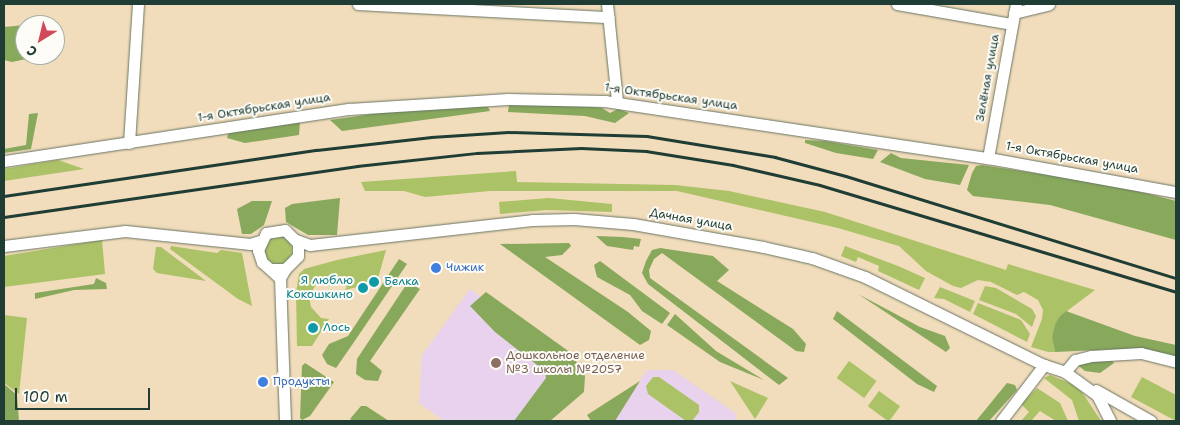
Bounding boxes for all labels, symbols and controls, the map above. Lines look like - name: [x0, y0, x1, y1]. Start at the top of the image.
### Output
- north arrow: [15, 15, 65, 65]
- street label: Зелёная улица: [973, 33, 1003, 123]
- text: С: [23, 42, 41, 61]
- street label: 1-я Октябрьская улица: [603, 81, 739, 113]
- street label: 1-я Октябрьская улица: [196, 90, 332, 126]
- street label: 1-я Октябрьская улица: [1005, 139, 1139, 177]
- street label: Дачная улица: [648, 206, 734, 234]
- place label: Чижик: [446, 261, 484, 275]
- marker: Чижик: [430, 262, 442, 274]
- place label: Я люблю Кокошкино: [286, 274, 353, 302]
- place label: Белка: [384, 275, 419, 289]
- marker: Белка: [368, 276, 380, 288]
- marker: Я люблю Кокошкино: [357, 282, 369, 294]
- place label: Лось: [323, 321, 350, 335]
- marker: Лось: [307, 322, 319, 334]
- place label: Дошкольное отделение №3 школы №2057: [506, 349, 645, 377]
- marker: Дошкольное отделение №3 школы №2057: [490, 357, 502, 369]
- place label: Продукты: [273, 375, 330, 389]
- marker: Продукты: [257, 376, 269, 388]
- scale bar: [18, 378, 152, 410]
- text: 100 m: [23, 387, 68, 407]

